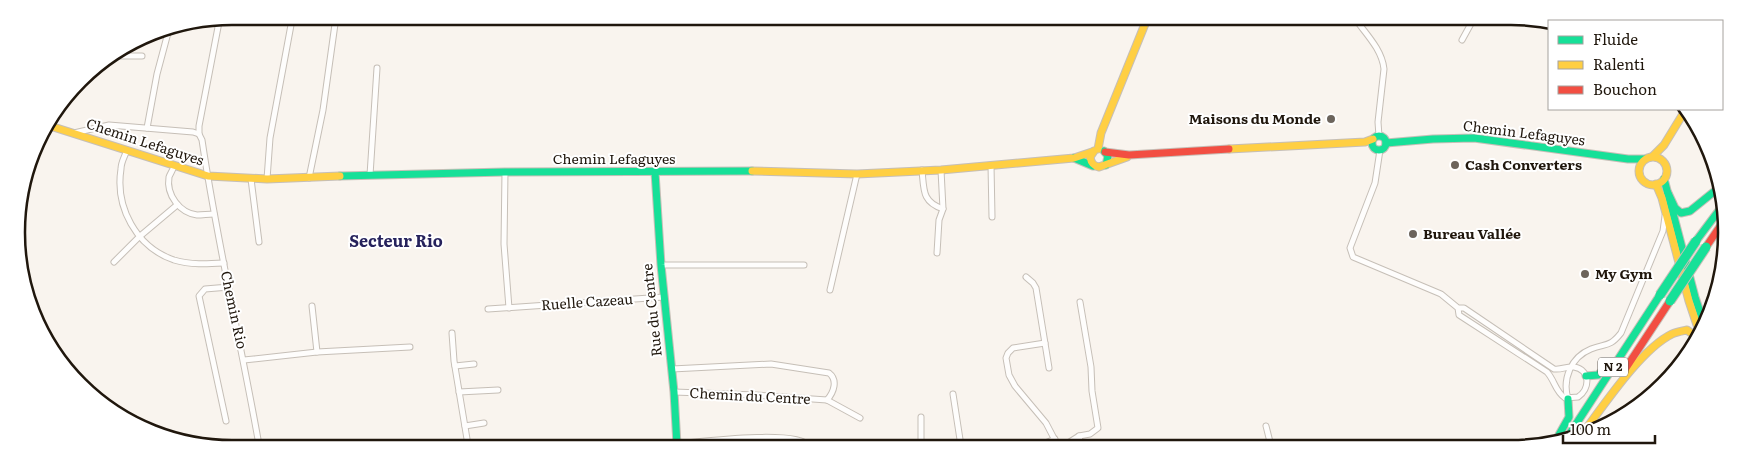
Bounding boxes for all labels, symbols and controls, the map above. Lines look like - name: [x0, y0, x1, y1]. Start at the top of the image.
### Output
- legend: [1548, 20, 1723, 110]
- text: Fluide: [1593, 27, 1638, 50]
- text: Ralenti: [1593, 52, 1645, 75]
- text: Bouchon: [1593, 77, 1657, 100]
- place label: Maisons du Monde: [1189, 108, 1321, 128]
- street label: Chemin Lefaguyes: [84, 113, 207, 170]
- marker: Maisons du Monde: [1325, 113, 1337, 125]
- street label: Chemin Lefaguyes: [1462, 115, 1586, 149]
- street label: Chemin Lefaguyes: [553, 148, 675, 168]
- place label: Cash Converters: [1465, 154, 1582, 174]
- marker: Cash Converters: [1449, 159, 1461, 171]
- place label: Bureau Vallée: [1423, 223, 1521, 243]
- district label: Secteur Rio: [349, 228, 443, 252]
- marker: Bureau Vallée: [1407, 228, 1419, 240]
- street label: Rue du Centre: [636, 263, 666, 358]
- place label: My Gym: [1595, 263, 1652, 283]
- marker: My Gym: [1579, 268, 1591, 280]
- street label: Chemin Rio: [217, 269, 253, 351]
- street label: Ruelle Cazeau: [540, 288, 634, 314]
- road number: N 2: [1598, 358, 1628, 377]
- street label: Chemin du Centre: [689, 382, 811, 408]
- scale bar: [1563, 412, 1656, 444]
- text: 100 m: [1570, 417, 1611, 440]

